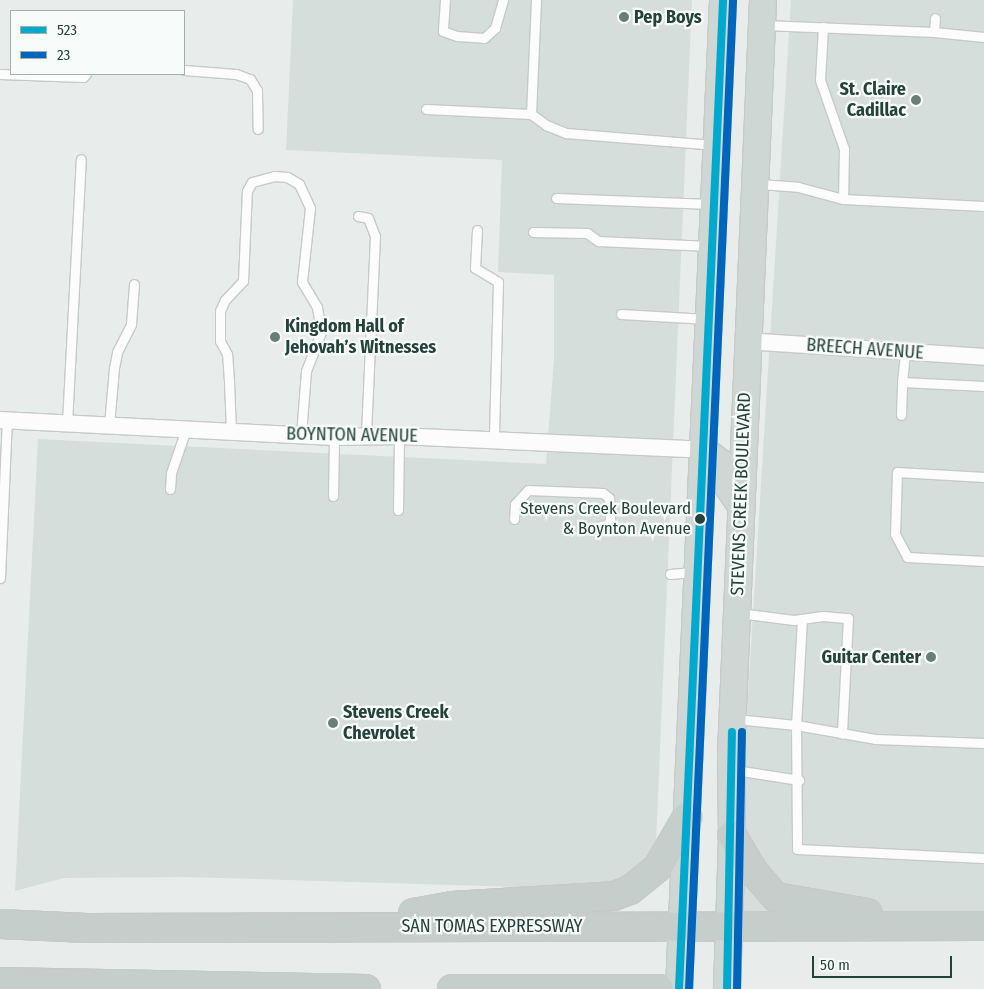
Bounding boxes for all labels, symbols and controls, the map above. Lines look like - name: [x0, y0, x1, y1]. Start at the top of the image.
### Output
- place label: Pep Boys: [634, 6, 702, 28]
- legend: [10, 10, 185, 75]
- marker: Pep Boys: [618, 11, 630, 23]
- text: 523: [57, 21, 77, 39]
- text: 23: [57, 46, 70, 64]
- place label: St. Claire Cadillac: [839, 79, 906, 122]
- marker: St. Claire Cadillac: [910, 94, 922, 106]
- place label: Kingdom Hall of Jehovah’s Witnesses: [285, 316, 436, 358]
- marker: Kingdom Hall of Jehovah’s Witnesses: [269, 331, 281, 343]
- street label: BREECH AVENUE: [806, 334, 924, 364]
- street label: STEVENS CREEK BOULEVARD: [727, 392, 755, 596]
- street label: BOYNTON AVENUE: [286, 423, 418, 447]
- place label: Stevens Creek Boulevard & Boynton Avenue: [520, 499, 691, 539]
- marker: Stevens Creek Boulevard & Boynton Avenue: [695, 514, 705, 524]
- place label: Guitar Center: [822, 646, 921, 668]
- marker: Guitar Center: [925, 651, 937, 663]
- place label: Stevens Creek Chevrolet: [343, 702, 449, 744]
- marker: Stevens Creek Chevrolet: [327, 717, 339, 729]
- street label: SAN TOMAS EXPRESSWAY: [402, 915, 582, 937]
- scale bar: [814, 946, 954, 978]
- text: 50 m: [820, 956, 850, 974]

